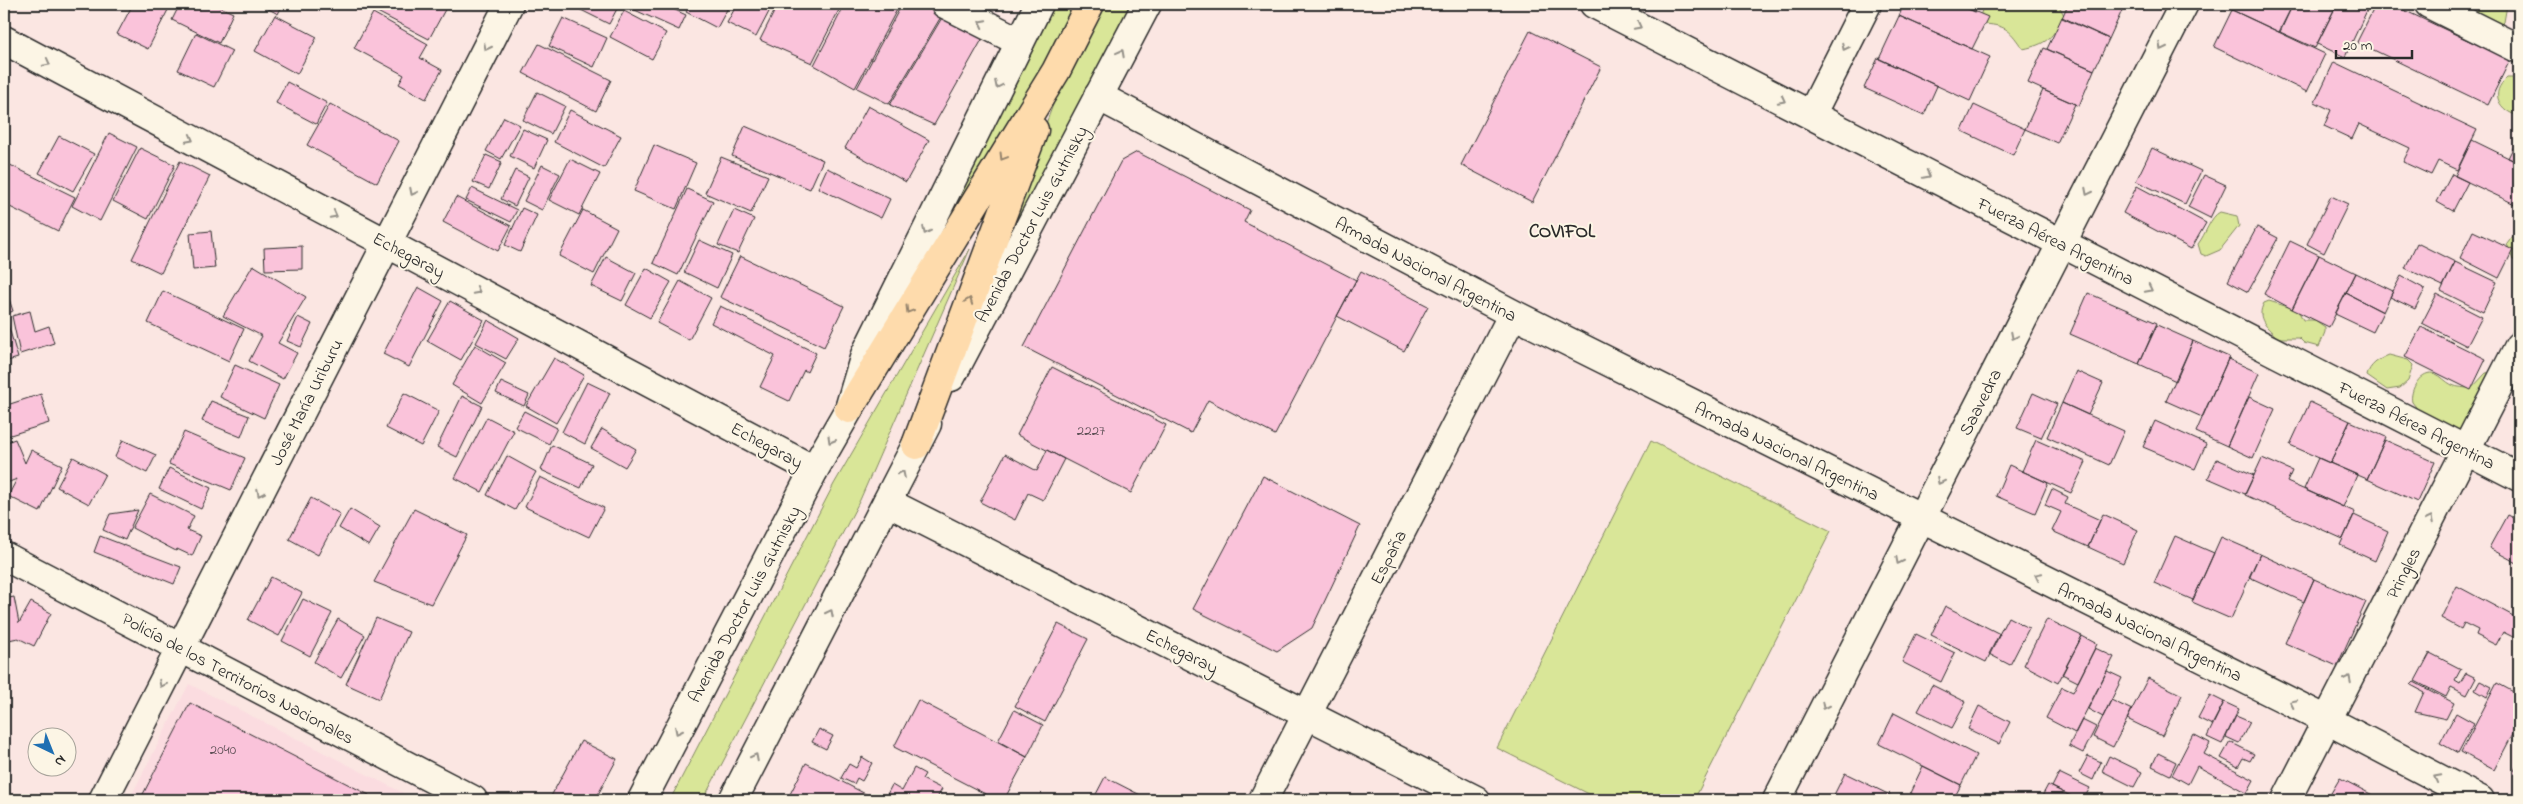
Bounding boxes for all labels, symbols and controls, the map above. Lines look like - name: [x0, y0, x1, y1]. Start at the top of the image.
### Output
- one-way arrow: [979, 19, 988, 29]
- one-way arrow: [1632, 20, 1641, 30]
- scale bar: [2336, 28, 2412, 60]
- text: 20 m: [2343, 35, 2373, 57]
- one-way arrow: [483, 42, 493, 51]
- one-way arrow: [1841, 42, 1851, 51]
- one-way arrow: [2158, 42, 2168, 51]
- one-way arrow: [1115, 49, 1125, 58]
- one-way arrow: [42, 57, 51, 67]
- one-way arrow: [994, 80, 1004, 89]
- one-way arrow: [1777, 94, 1786, 104]
- street label: Avenida Doctor Luis Gutnisky: [970, 122, 1096, 328]
- one-way arrow: [185, 133, 194, 143]
- one-way arrow: [1000, 151, 1010, 160]
- one-way arrow: [1921, 169, 1930, 179]
- one-way arrow: [409, 187, 419, 196]
- one-way arrow: [2084, 187, 2094, 196]
- street label: Fuerza Aérea Argentina: [1971, 192, 2138, 294]
- one-way arrow: [329, 209, 338, 219]
- street label: Armada Nacional Argentina: [1329, 212, 1521, 331]
- district label: COVIFOL: [1529, 219, 1596, 246]
- one-way arrow: [922, 226, 932, 235]
- street label: Echegaray: [367, 227, 449, 288]
- one-way arrow: [2144, 283, 2153, 293]
- one-way arrow: [472, 285, 481, 295]
- one-way arrow: [963, 297, 974, 306]
- one-way arrow: [906, 305, 916, 314]
- one-way arrow: [2010, 331, 2020, 340]
- street label: José María Uriburu: [265, 335, 351, 471]
- street label: Saavedra: [1954, 365, 2010, 441]
- street label: Fuerza Aérea Argentina: [2332, 376, 2499, 478]
- street label: Armada Nacional Argentina: [1689, 397, 1883, 510]
- street label: Echegaray: [725, 417, 807, 478]
- house number: 2227: [1077, 420, 1105, 442]
- one-way arrow: [828, 434, 838, 443]
- one-way arrow: [895, 470, 905, 479]
- one-way arrow: [1936, 476, 1946, 485]
- one-way arrow: [256, 488, 266, 497]
- street label: Avenida Doctor Luis Gutnisky: [683, 502, 809, 708]
- one-way arrow: [2424, 515, 2434, 524]
- street label: España: [1365, 526, 1415, 590]
- street label: Pringles: [2381, 544, 2430, 605]
- one-way arrow: [1895, 556, 1905, 565]
- one-way arrow: [2034, 572, 2043, 582]
- street label: Armada Nacional Argentina: [2052, 578, 2246, 691]
- street label: Policía de los Territorios Nacionales: [116, 607, 358, 752]
- one-way arrow: [824, 609, 834, 618]
- street label: Echegaray: [1140, 623, 1222, 683]
- one-way arrow: [2342, 675, 2352, 684]
- one-way arrow: [158, 679, 168, 688]
- one-way arrow: [2289, 699, 2298, 709]
- one-way arrow: [1821, 701, 1831, 710]
- one-way arrow: [675, 725, 685, 734]
- north arrow: [28, 726, 78, 776]
- house number: 2040: [210, 739, 237, 761]
- text: N: [49, 750, 70, 771]
- one-way arrow: [749, 753, 759, 762]
- one-way arrow: [2433, 774, 2442, 784]

